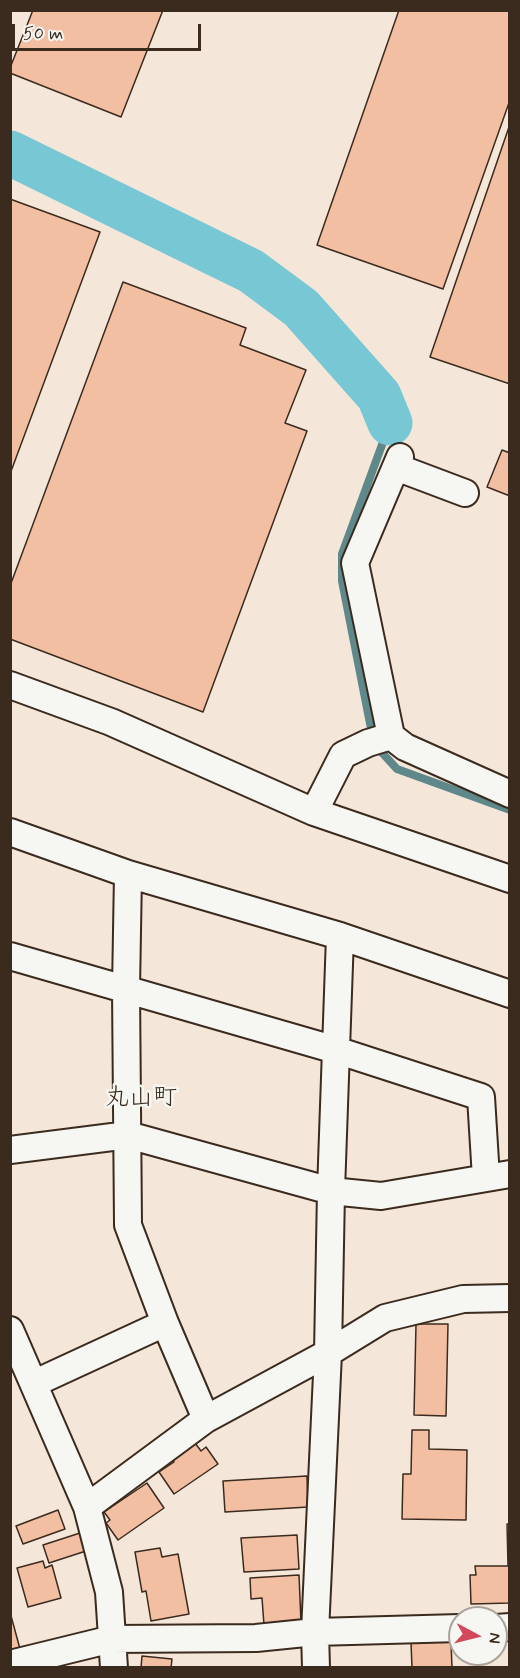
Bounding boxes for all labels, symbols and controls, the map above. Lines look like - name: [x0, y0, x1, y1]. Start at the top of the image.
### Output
- scale bar: [15, 12, 204, 50]
- text: 50 m: [23, 22, 63, 46]
- district label: 丸山町: [105, 1085, 177, 1113]
- north arrow: [448, 1606, 508, 1666]
- text: N: [483, 1631, 505, 1645]

